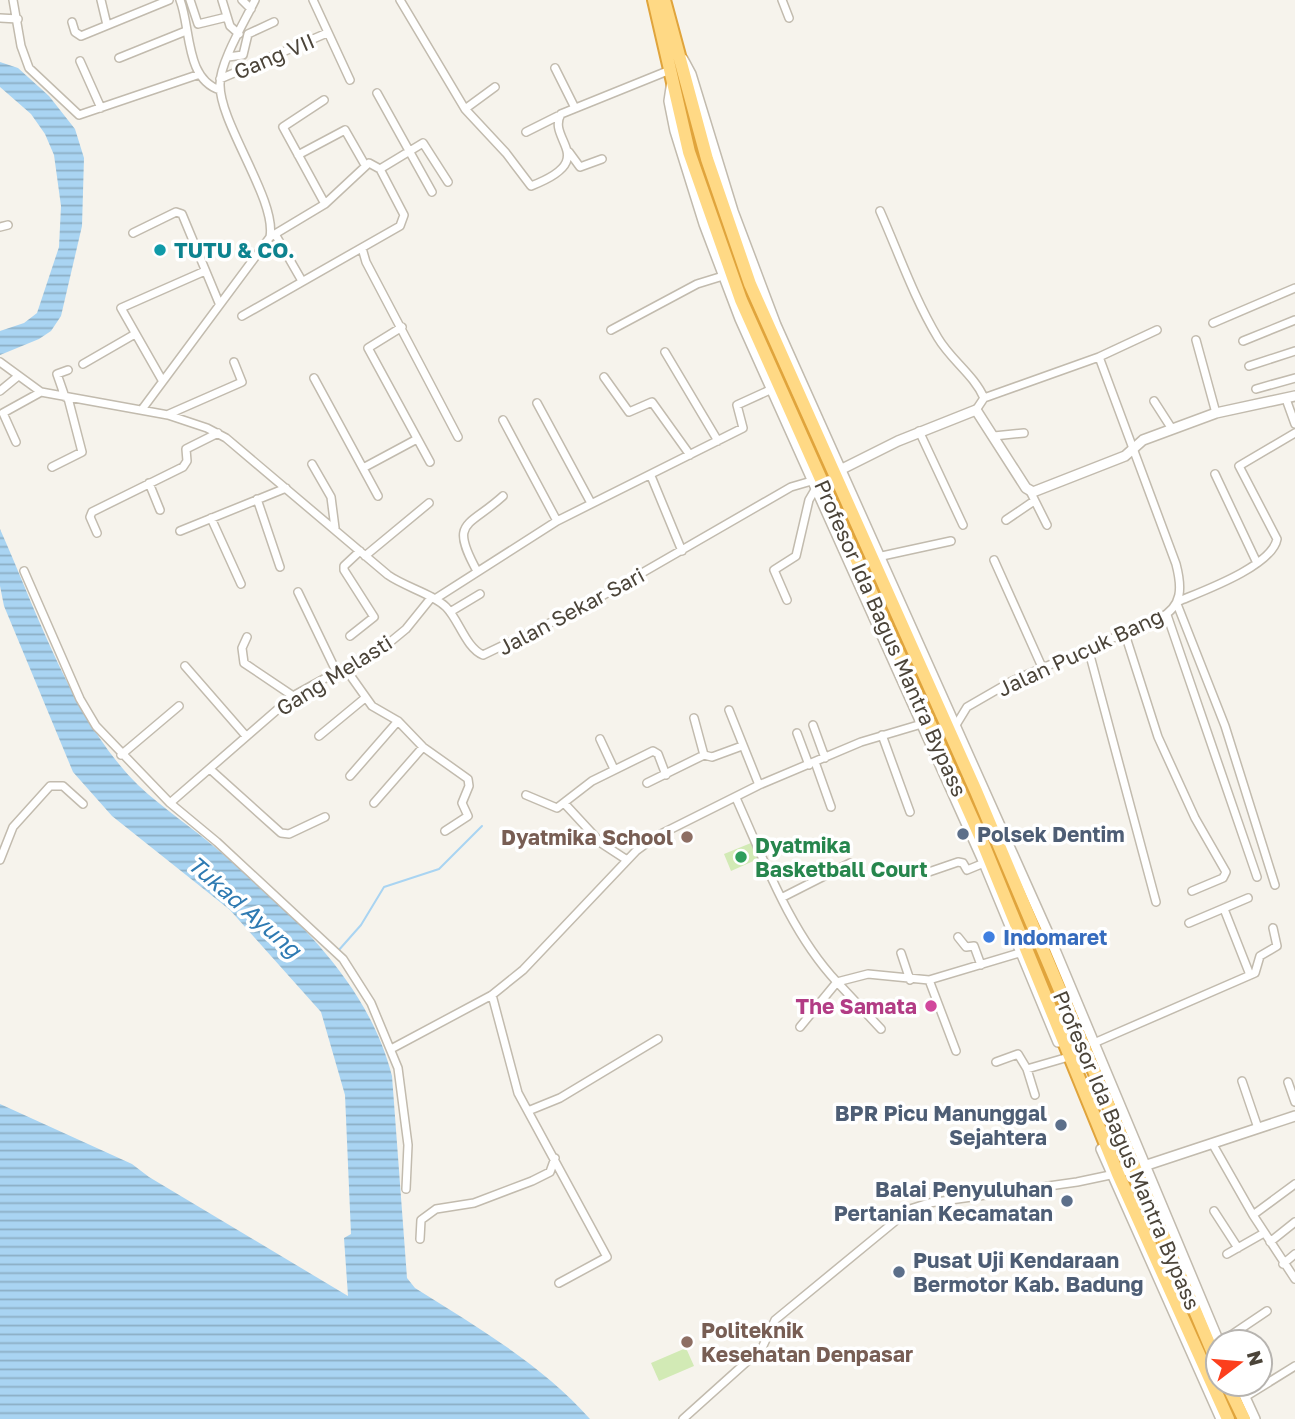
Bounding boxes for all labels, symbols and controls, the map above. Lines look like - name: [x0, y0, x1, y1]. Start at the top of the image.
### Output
- street label: Gang VII: [230, 27, 318, 85]
- place label: TUTU & CO.: [174, 237, 295, 263]
- marker: TUTU & CO.: [152, 242, 168, 258]
- street label: Profesor Ida Bagus Mantra Bypass: [809, 475, 973, 801]
- street label: Jalan Sekar Sari: [493, 561, 649, 661]
- street label: Jalan Pucuk Bang: [993, 602, 1167, 702]
- street label: Gang Melasti: [271, 629, 397, 721]
- place label: Polsek Dentim: [977, 821, 1125, 847]
- place label: Dyatmika School: [501, 824, 673, 850]
- marker: Polsek Dentim: [955, 826, 971, 842]
- marker: Dyatmika School: [679, 829, 695, 845]
- place label: Dyatmika Basketball Court: [755, 832, 928, 882]
- water label: Tukad Ayung: [183, 849, 309, 964]
- marker: Dyatmika Basketball Court: [733, 849, 749, 865]
- place label: Indomaret: [1003, 924, 1107, 950]
- marker: Indomaret: [981, 929, 997, 945]
- street label: Profesor Ida Bagus Mantra Bypass: [1048, 986, 1206, 1314]
- place label: The Samata: [796, 993, 917, 1019]
- marker: The Samata: [923, 998, 939, 1014]
- place label: BPR Picu Manunggal Sejahtera: [835, 1100, 1047, 1150]
- marker: BPR Picu Manunggal Sejahtera: [1053, 1117, 1069, 1133]
- place label: Balai Penyuluhan Pertanian Kecamatan: [834, 1176, 1053, 1226]
- marker: Balai Penyuluhan Pertanian Kecamatan: [1059, 1193, 1075, 1209]
- place label: Pusat Uji Kendaraan Bermotor Kab. Badung: [913, 1247, 1143, 1297]
- marker: Pusat Uji Kendaraan Bermotor Kab. Badung: [891, 1264, 907, 1280]
- place label: Politeknik Kesehatan Denpasar: [701, 1317, 913, 1367]
- north arrow: [1204, 1328, 1274, 1398]
- marker: Politeknik Kesehatan Denpasar: [679, 1334, 695, 1350]
- text: N: [1243, 1348, 1269, 1368]

